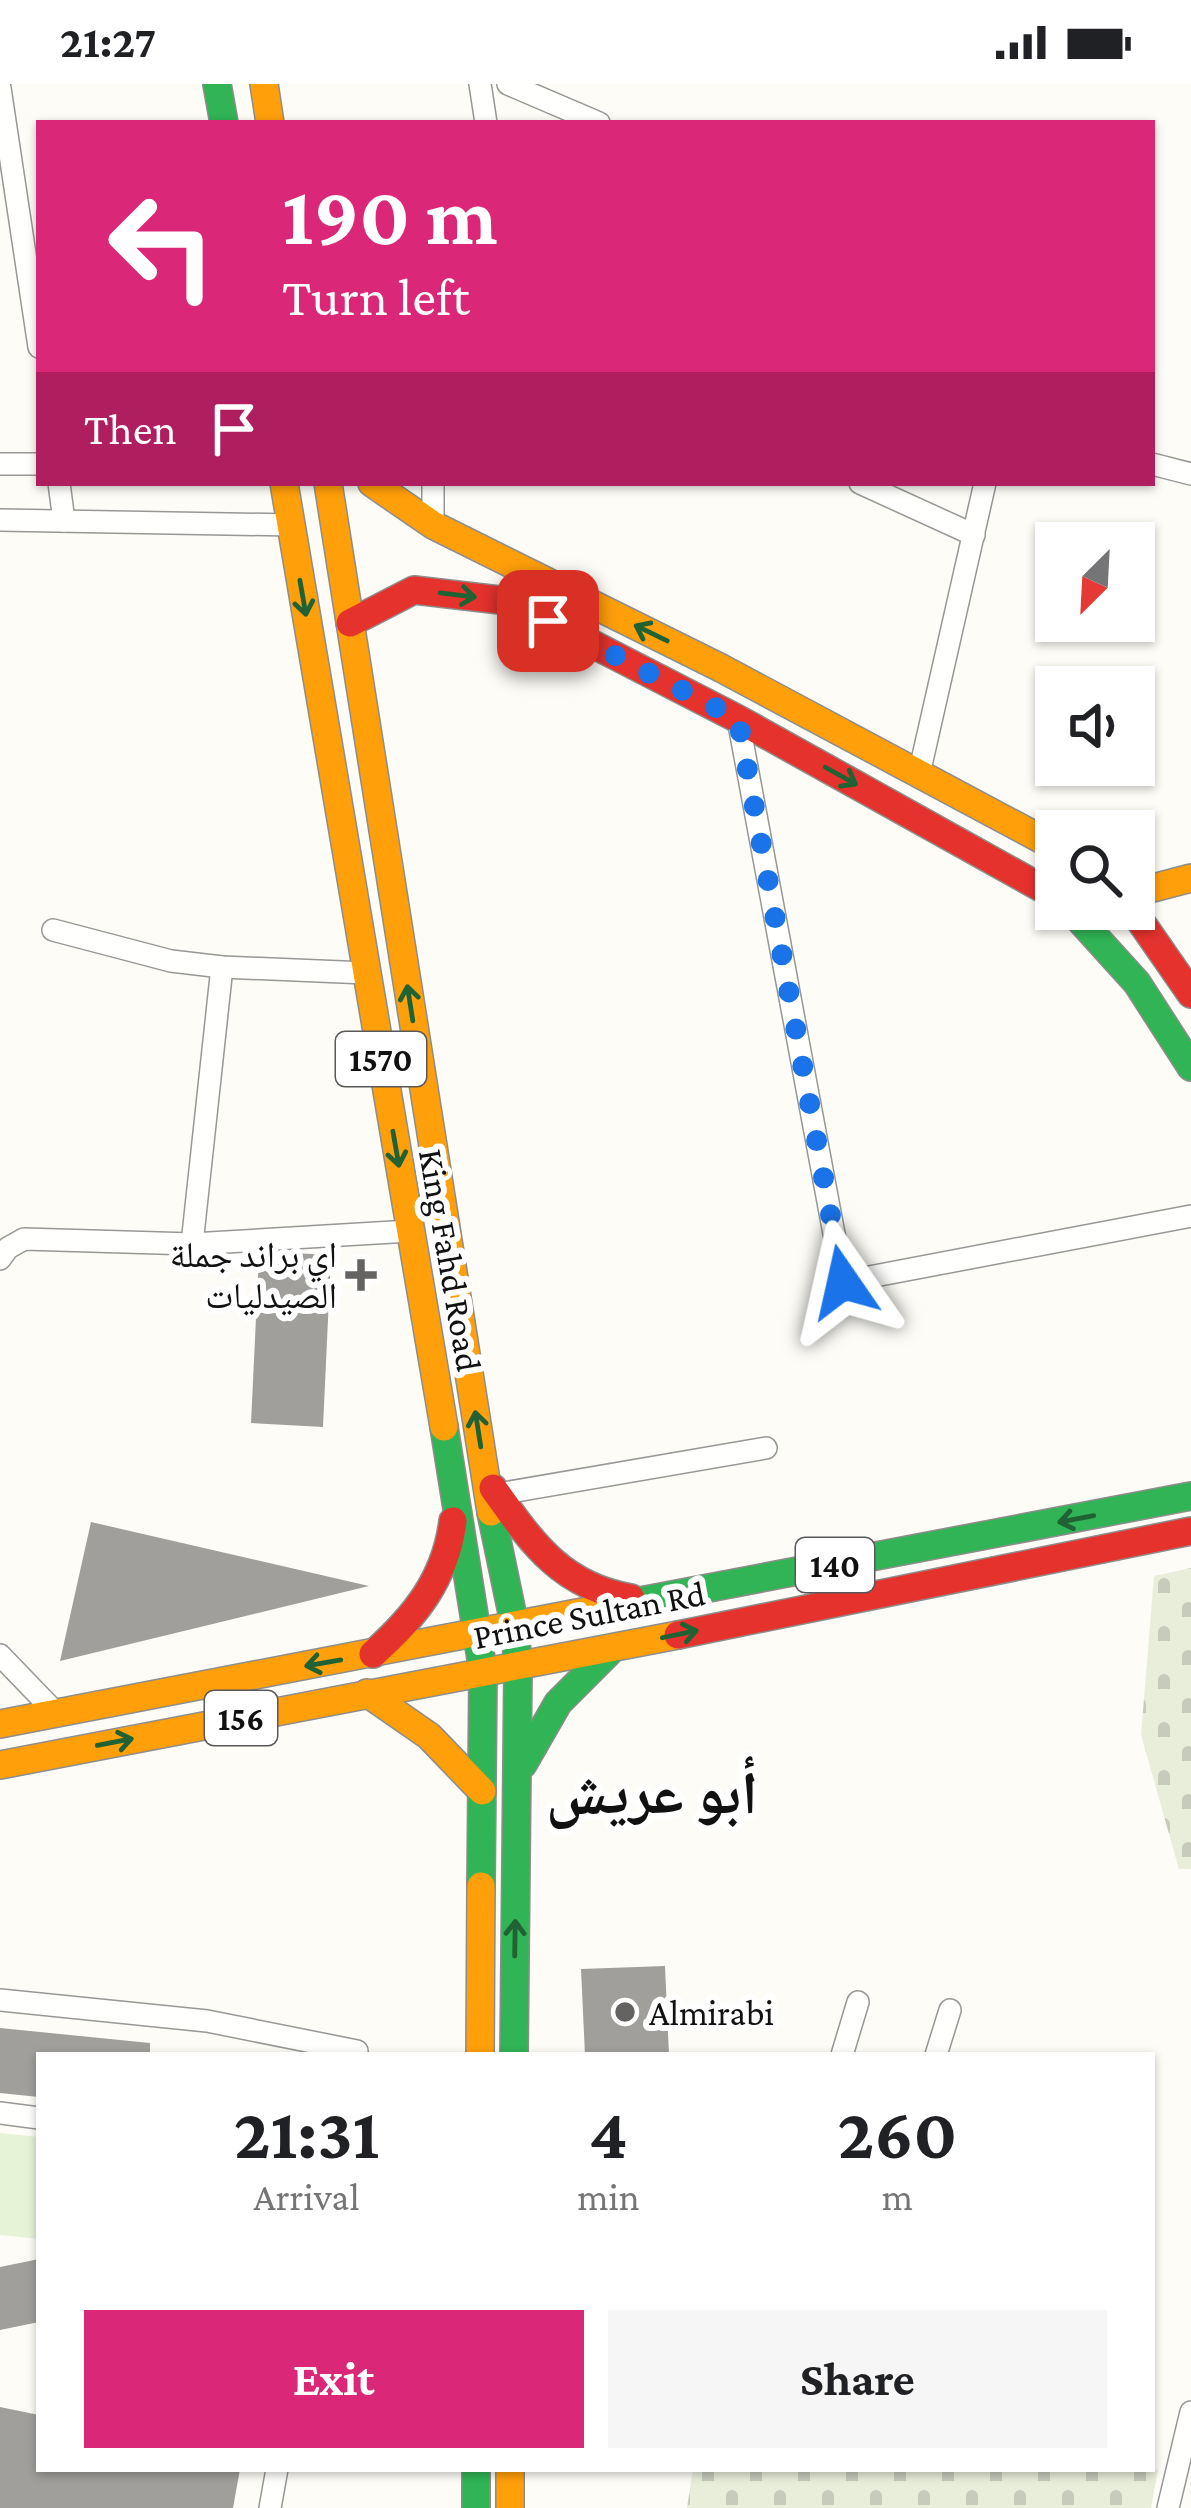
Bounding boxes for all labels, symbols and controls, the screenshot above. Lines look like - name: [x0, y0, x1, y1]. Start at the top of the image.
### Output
- text: 21:27: [60, 17, 156, 67]
- icon: left: [84, 168, 240, 324]
- text: 190 m: [282, 169, 498, 262]
- text: Turn left: [282, 267, 470, 327]
- icon: arrive: [201, 396, 267, 462]
- text: Then: [84, 404, 177, 454]
- north arrow: [1035, 522, 1155, 642]
- map controls: [1035, 522, 1155, 930]
- pin: [497, 570, 599, 672]
- one-way arrow: [293, 578, 316, 617]
- one-way arrow: [438, 585, 477, 607]
- icon: arrive: [515, 588, 581, 654]
- one-way arrow: [633, 621, 669, 643]
- button: sound: [1035, 666, 1155, 786]
- one-way arrow: [822, 765, 857, 788]
- button: search: [1035, 810, 1155, 930]
- one-way arrow: [398, 984, 421, 1023]
- road number: 1570: [336, 1032, 426, 1086]
- one-way arrow: [385, 1128, 408, 1167]
- street label: King Fahd Road: [411, 1146, 489, 1375]
- position arrow: [780, 1219, 906, 1345]
- place label: اي براند جملة الصيدليات: [170, 1235, 337, 1316]
- marker: اي براند جملة الصيدليات: [348, 1262, 374, 1288]
- one-way arrow: [466, 1410, 489, 1449]
- one-way arrow: [1058, 1509, 1097, 1531]
- road number: 140: [796, 1538, 874, 1592]
- street label: Prince Sultan Rd: [470, 1573, 709, 1657]
- one-way arrow: [660, 1622, 699, 1644]
- one-way arrow: [304, 1653, 343, 1676]
- road number: 156: [205, 1691, 277, 1745]
- one-way arrow: [94, 1730, 133, 1752]
- district label: أبو عريش: [546, 1756, 758, 1830]
- one-way arrow: [504, 1919, 527, 1958]
- place label: Almirabi: [649, 1993, 774, 2033]
- marker: Almirabi: [612, 1999, 638, 2025]
- text: 21:31: [234, 2093, 380, 2173]
- text: 4: [589, 2093, 628, 2173]
- text: 260: [837, 2093, 957, 2173]
- text: Arrival: [254, 2175, 360, 2218]
- text: min: [577, 2175, 640, 2218]
- text: m: [882, 2175, 913, 2218]
- button: Exit: [84, 2310, 584, 2448]
- button: Share: [608, 2310, 1107, 2448]

